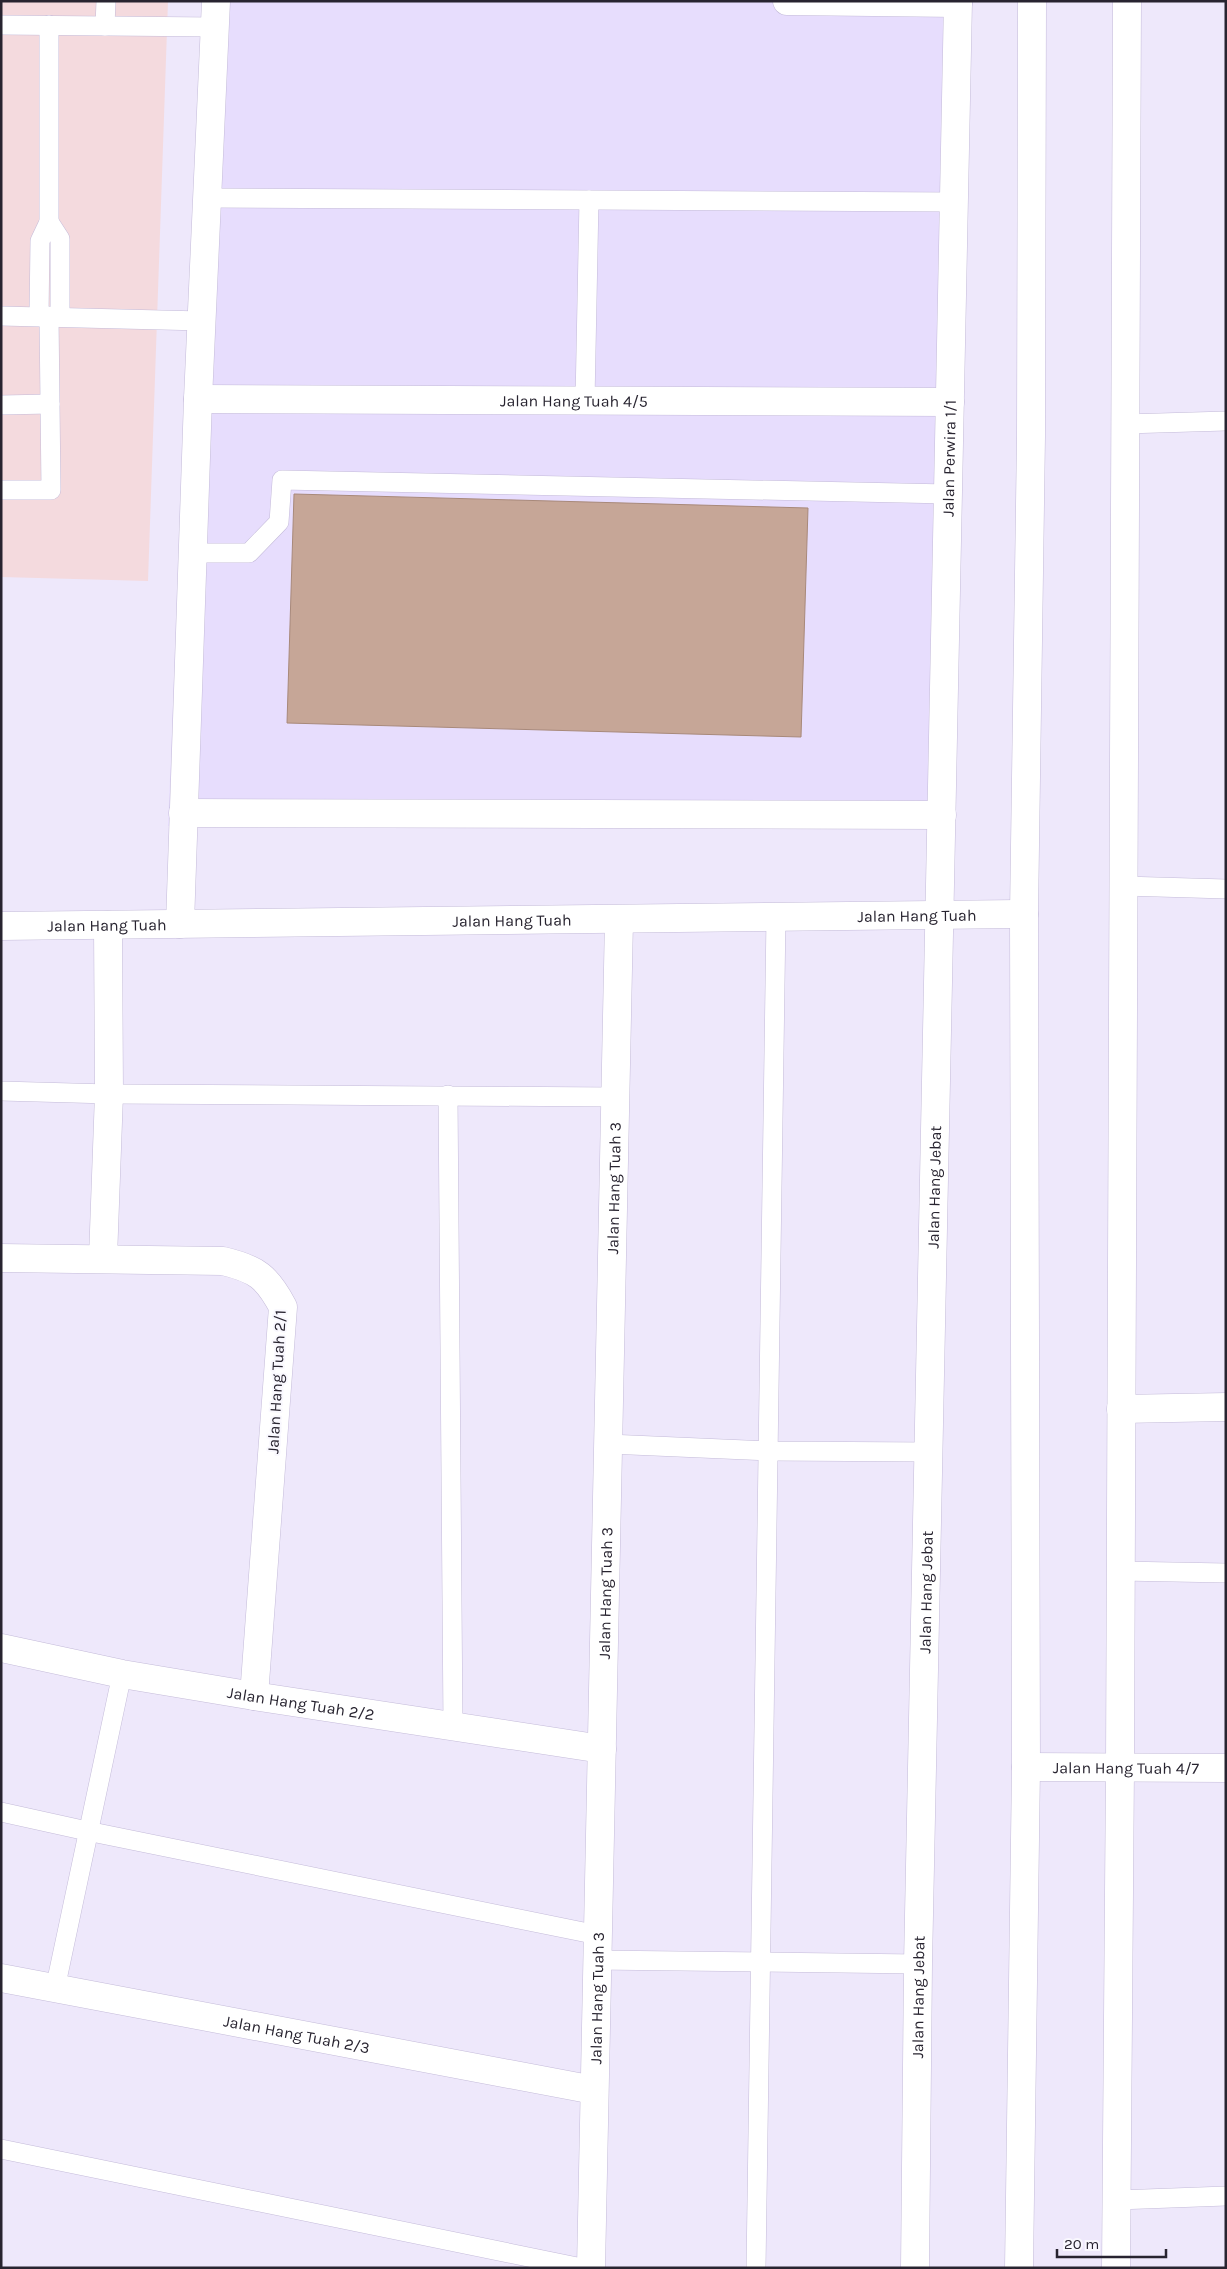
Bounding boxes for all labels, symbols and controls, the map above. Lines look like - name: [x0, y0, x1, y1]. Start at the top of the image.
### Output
- street label: Jalan Hang Tuah 4/5: [500, 391, 648, 411]
- street label: Jalan Perwira 1/1: [938, 400, 960, 517]
- street label: Jalan Hang Tuah: [857, 906, 977, 926]
- street label: Jalan Hang Tuah: [452, 910, 572, 931]
- street label: Jalan Hang Tuah: [47, 915, 167, 935]
- street label: Jalan Hang Tuah 3: [603, 1122, 625, 1255]
- street label: Jalan Hang Jebat: [924, 1125, 945, 1249]
- street label: Jalan Hang Tuah 2/1: [263, 1309, 290, 1455]
- street label: Jalan Hang Tuah 3: [595, 1527, 616, 1660]
- street label: Jalan Hang Jebat: [915, 1530, 937, 1654]
- street label: Jalan Hang Tuah 2/2: [226, 1683, 376, 1724]
- street label: Jalan Hang Tuah 4/7: [1053, 1758, 1200, 1778]
- street label: Jalan Hang Tuah 3: [586, 1932, 608, 2064]
- street label: Jalan Hang Jebat: [908, 1935, 929, 2059]
- street label: Jalan Hang Tuah 2/3: [222, 2011, 371, 2057]
- scale bar: [1057, 2226, 1166, 2258]
- text: 20 m: [1064, 2235, 1099, 2253]

